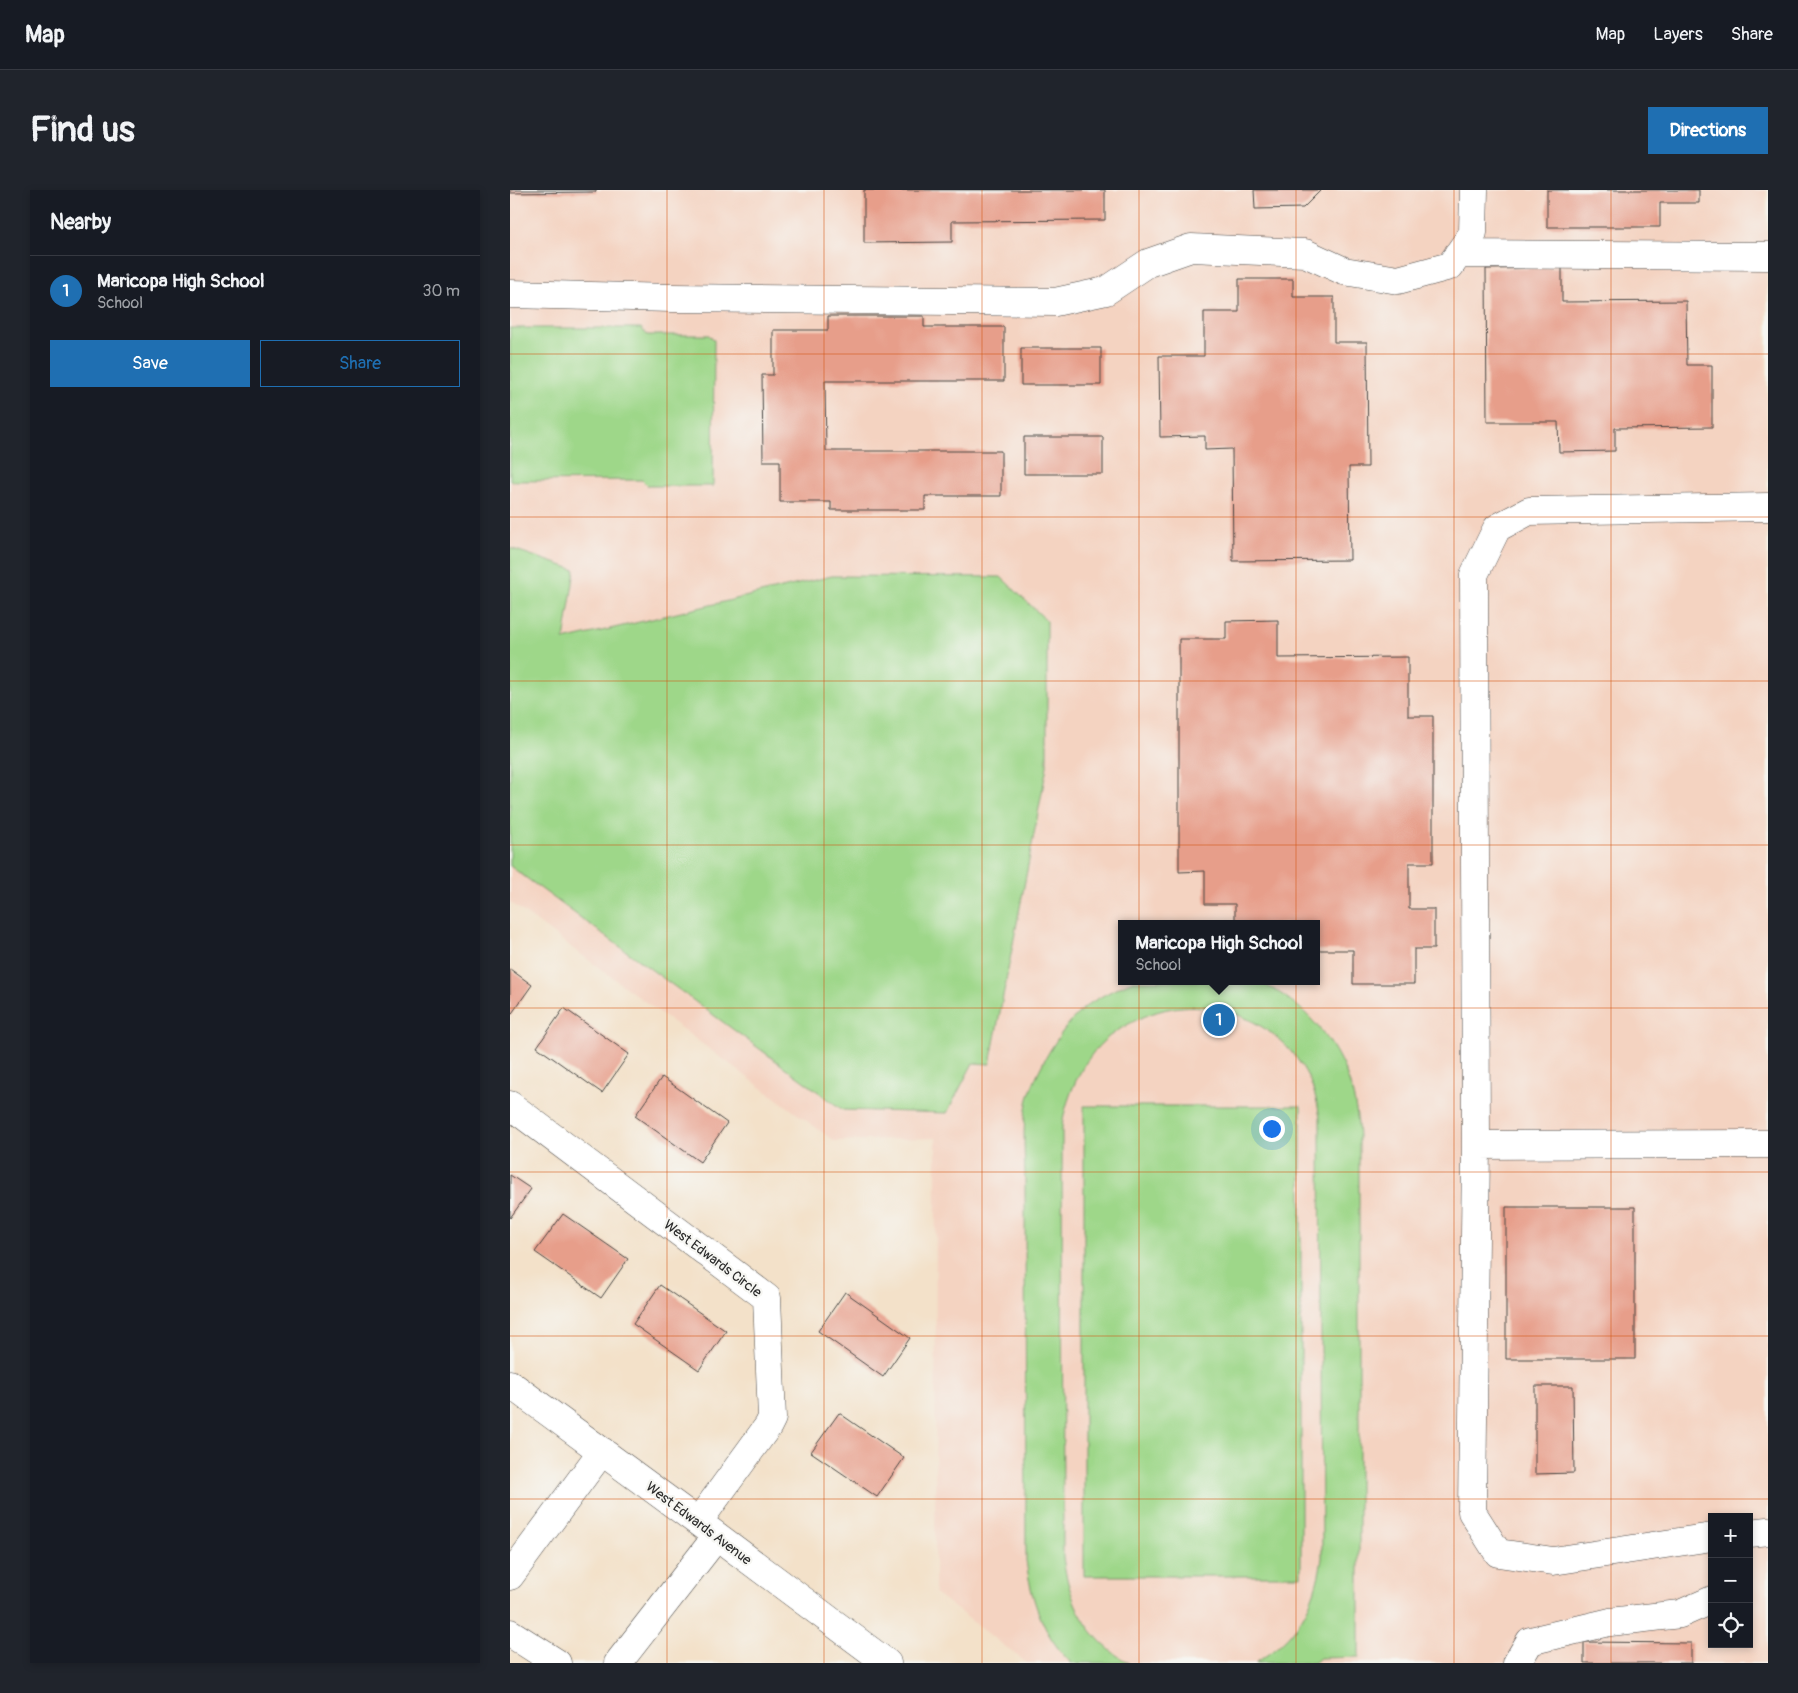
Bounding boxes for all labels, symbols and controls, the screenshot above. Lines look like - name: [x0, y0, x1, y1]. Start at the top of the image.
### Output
- text: Map: [25, 20, 65, 49]
- text: Map: [1596, 23, 1625, 46]
- text: Layers: [1653, 23, 1703, 46]
- text: Share: [1731, 23, 1773, 46]
- button: Directions: [1648, 107, 1768, 154]
- text: Find us: [30, 108, 135, 152]
- text: Nearby: [50, 209, 111, 236]
- text: Maricopa High School: [97, 269, 264, 293]
- text: 1: [63, 281, 69, 301]
- text: 30 m: [422, 281, 460, 301]
- text: School: [97, 293, 143, 313]
- button: Save: [50, 340, 250, 387]
- button: Share: [260, 340, 460, 387]
- popup: [1118, 920, 1320, 985]
- text: Maricopa High School: [1135, 931, 1303, 955]
- text: School: [1135, 955, 1181, 975]
- pin: 1: [1203, 1001, 1235, 1039]
- your location: [1259, 1116, 1285, 1142]
- street label: West Edwards Circle: [660, 1216, 765, 1301]
- street label: West Edwards Avenue: [643, 1478, 755, 1569]
- map controls: [1708, 1513, 1753, 1648]
- button: +: [1708, 1513, 1753, 1558]
- button: −: [1708, 1558, 1753, 1603]
- button: locate: [1708, 1603, 1753, 1648]

